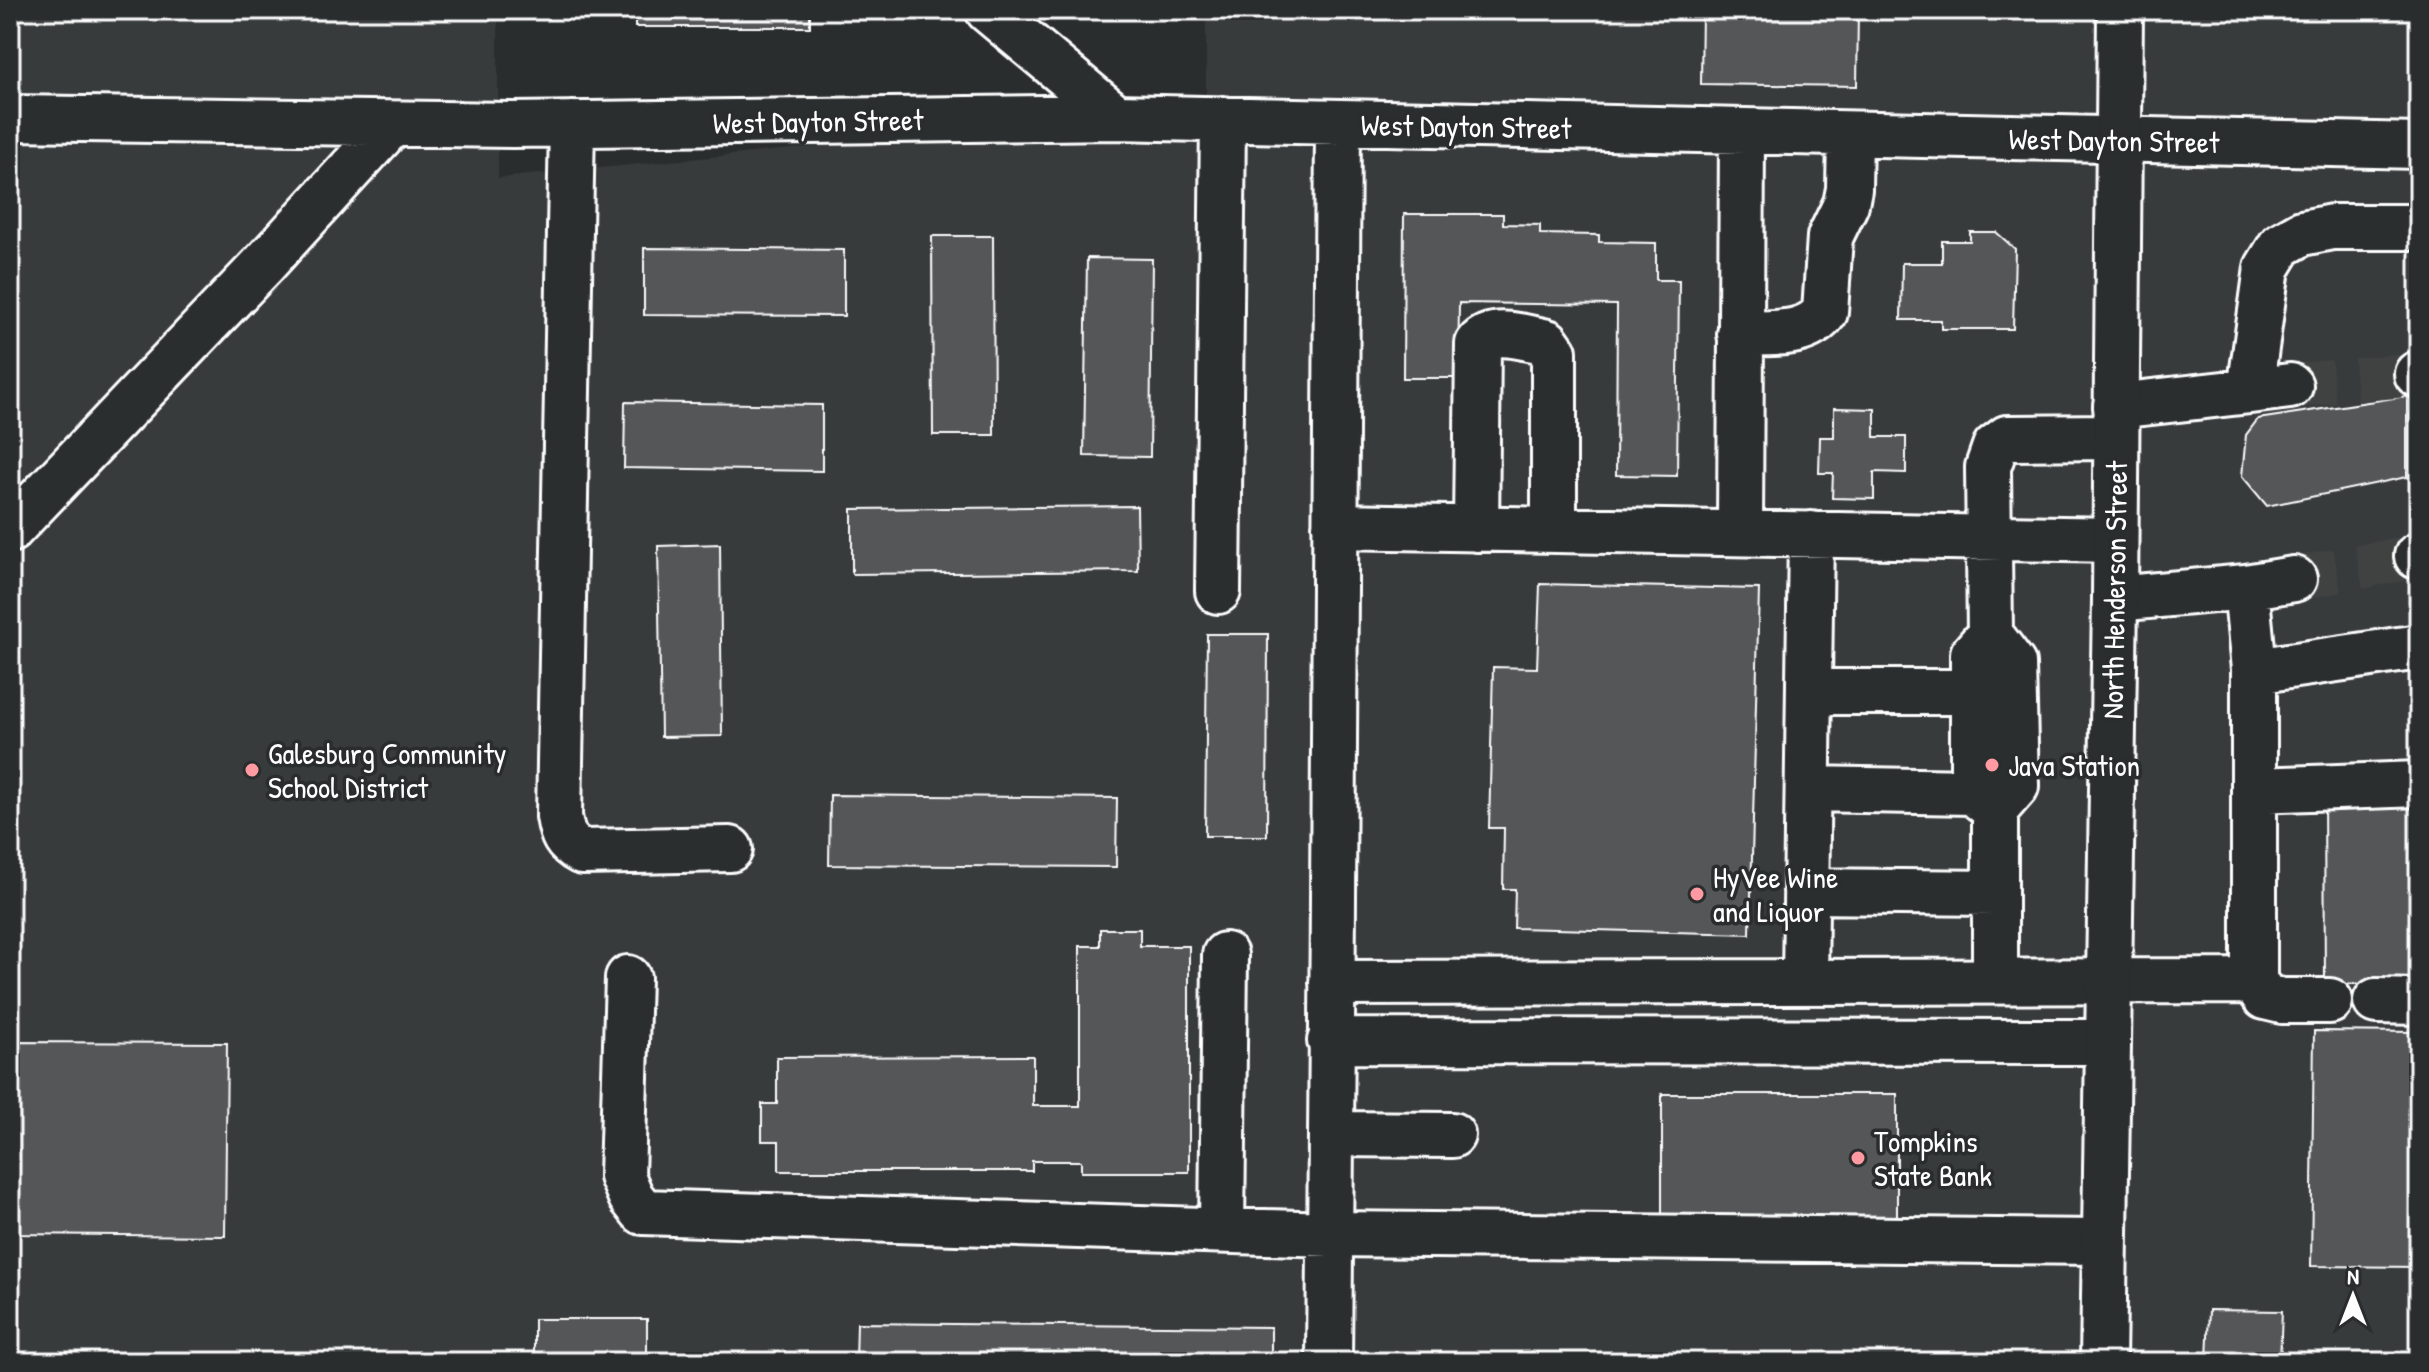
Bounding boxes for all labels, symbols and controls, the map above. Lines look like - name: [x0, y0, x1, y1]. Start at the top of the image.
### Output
- street label: West Dayton Street: [712, 99, 924, 143]
- street label: West Dayton Street: [1360, 104, 1572, 148]
- street label: West Dayton Street: [2008, 118, 2220, 162]
- street label: North Henderson Street: [2092, 460, 2136, 719]
- place label: Galesburg Community School District: [268, 733, 506, 807]
- place label: Java Station: [2008, 745, 2140, 785]
- marker: Java Station: [1983, 756, 2001, 774]
- marker: Galesburg Community School District: [243, 761, 261, 779]
- place label: HyVee Wine and Liquor: [1713, 857, 1838, 931]
- marker: HyVee Wine and Liquor: [1688, 885, 1706, 903]
- place label: Tompkins State Bank: [1874, 1121, 1992, 1195]
- marker: Tompkins State Bank: [1849, 1149, 1867, 1167]
- north arrow: [2313, 1256, 2393, 1336]
- text: N: [2347, 1261, 2359, 1291]

